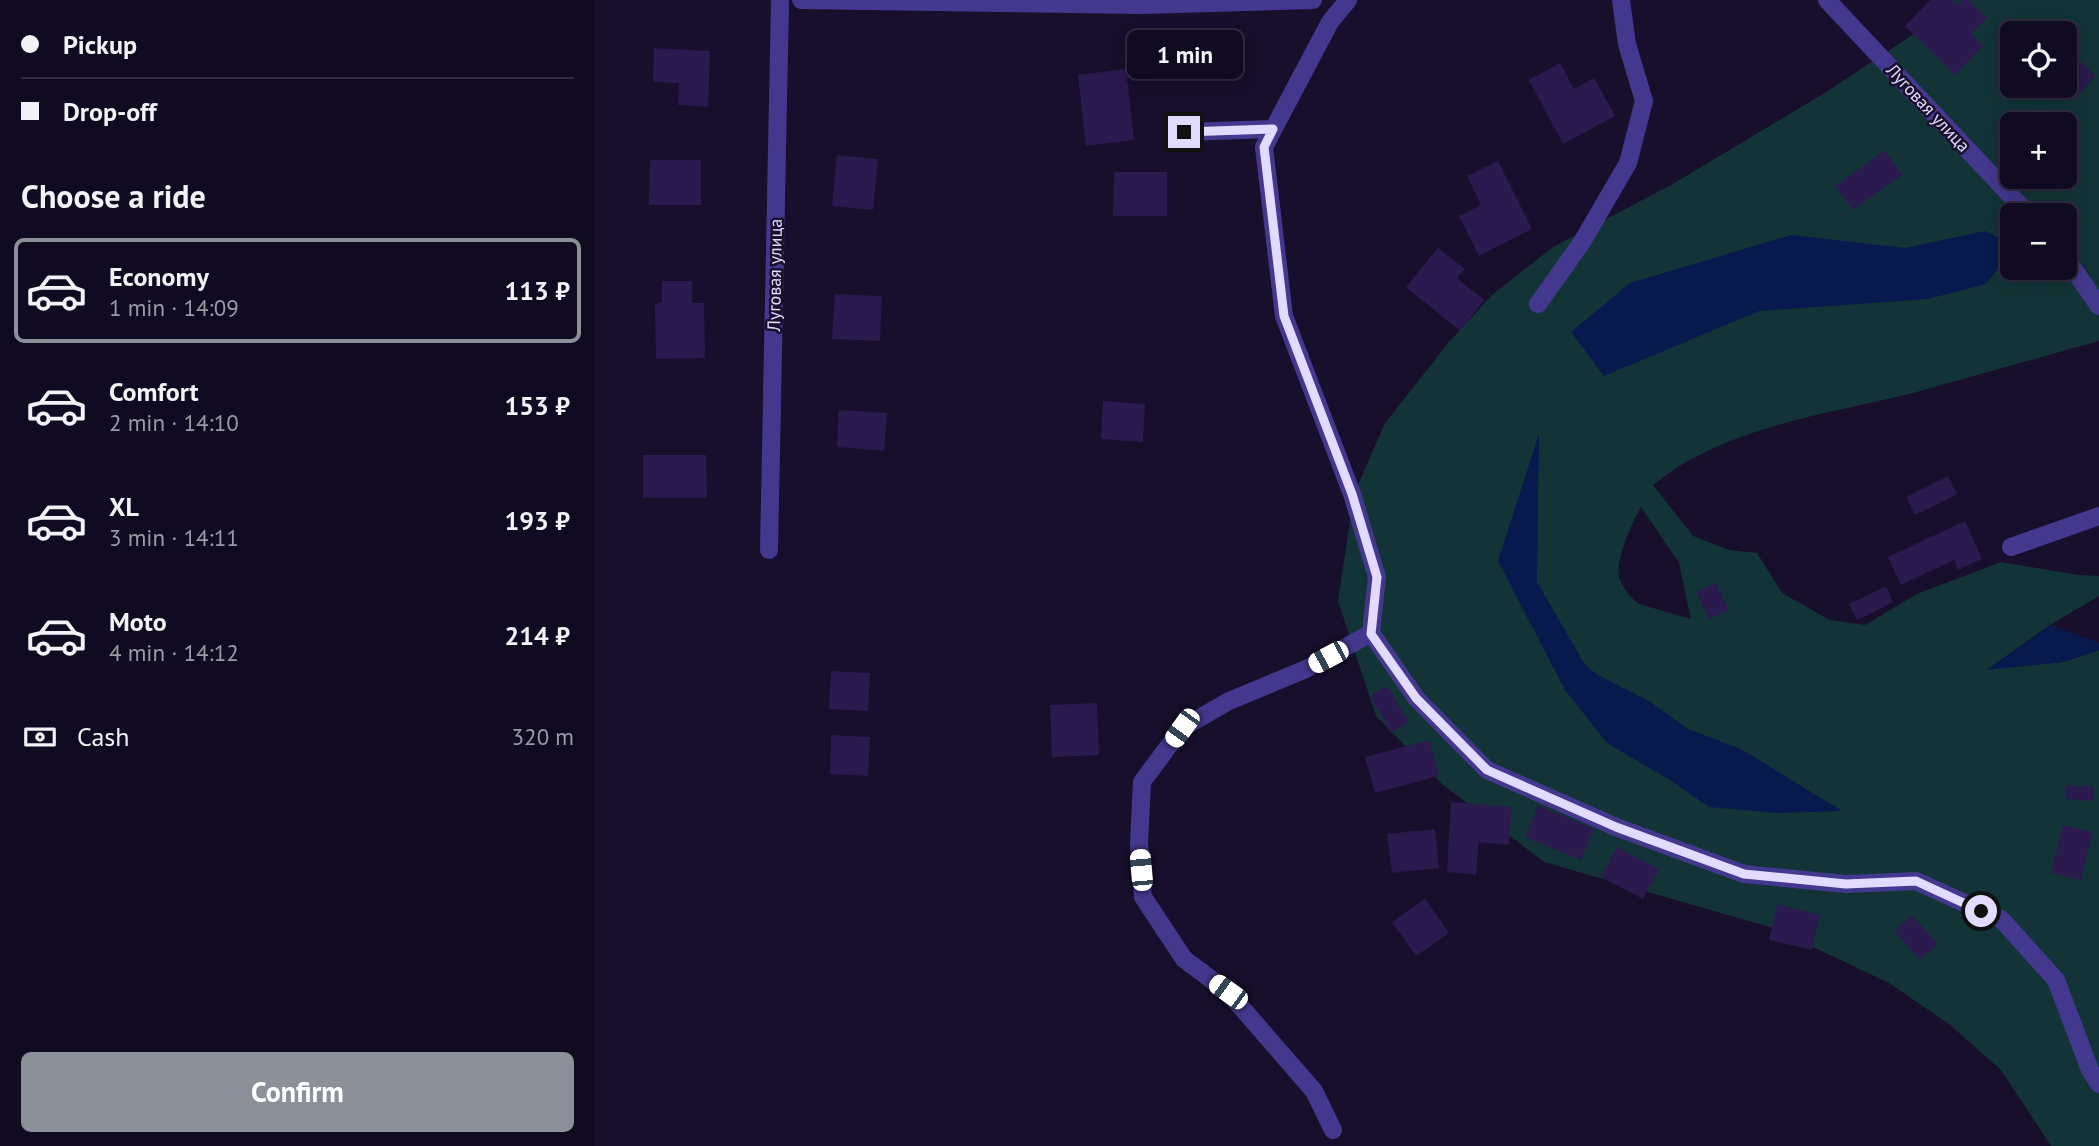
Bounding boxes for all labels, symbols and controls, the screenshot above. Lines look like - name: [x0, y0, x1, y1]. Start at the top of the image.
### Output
- map controls: [2000, 21, 2077, 280]
- button: locate: [2000, 21, 2077, 98]
- text: Pickup: [63, 28, 137, 61]
- callout: 1 min: [1126, 31, 1242, 80]
- text: 1 min: [1157, 40, 1213, 69]
- street label: Луговая улица: [1881, 58, 1975, 157]
- text: Drop-off: [63, 95, 157, 128]
- button: +: [2000, 112, 2077, 189]
- route end: [1168, 116, 1200, 148]
- text: Choose a ride: [21, 175, 206, 217]
- button: −: [2000, 203, 2077, 280]
- street label: Луговая улица: [762, 218, 787, 333]
- icon: car: [25, 259, 88, 322]
- text: Economy: [109, 260, 209, 293]
- text: 113 ₽: [504, 274, 570, 307]
- text: 1 min · 14:09: [109, 293, 239, 322]
- icon: car: [25, 374, 88, 437]
- text: Comfort: [109, 375, 199, 408]
- text: 153 ₽: [504, 389, 570, 422]
- text: 2 min · 14:10: [109, 408, 239, 437]
- icon: car: [25, 489, 88, 552]
- text: XL: [109, 490, 139, 523]
- text: 193 ₽: [504, 504, 570, 537]
- text: 3 min · 14:11: [109, 523, 239, 552]
- icon: car: [25, 604, 88, 667]
- text: Moto: [109, 605, 167, 638]
- text: 214 ₽: [504, 619, 570, 652]
- text: 4 min · 14:12: [109, 638, 239, 667]
- car: [1305, 638, 1352, 676]
- car: [1162, 705, 1203, 751]
- icon: cash: [21, 718, 59, 756]
- text: Cash: [77, 720, 129, 753]
- text: 320 m: [512, 722, 574, 751]
- car: [1129, 848, 1154, 892]
- route start: [1965, 895, 1997, 927]
- car: [1205, 971, 1252, 1013]
- button: Confirm: [21, 1052, 574, 1132]

